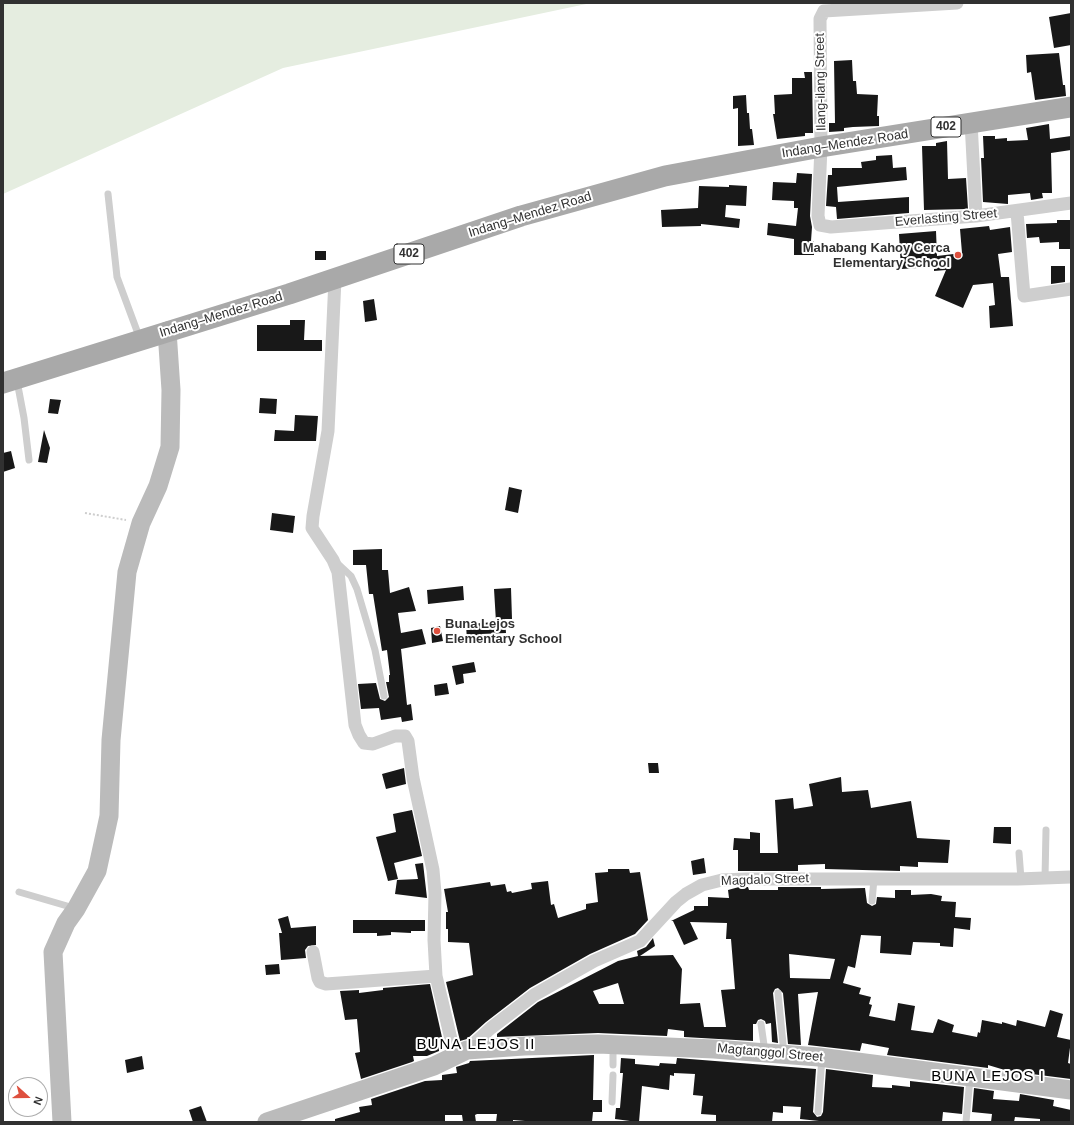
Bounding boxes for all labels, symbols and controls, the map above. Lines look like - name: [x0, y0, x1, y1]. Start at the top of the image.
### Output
- street label: Ilang-ilang Street: [812, 33, 830, 131]
- road number: 402: [931, 117, 961, 137]
- street label: Indang–Mendez Road: [781, 126, 909, 162]
- street label: Indang–Mendez Road: [467, 189, 593, 241]
- street label: Everlasting Street: [894, 206, 998, 230]
- place label: Mahabang Kahoy Cerca Elementary School: [803, 240, 950, 271]
- road number: 402: [394, 244, 424, 264]
- marker: Mahabang Kahoy Cerca Elementary School: [953, 250, 963, 260]
- street label: Indang–Mendez Road: [158, 289, 284, 341]
- place label: Buna Lejos Elementary School: [445, 616, 562, 647]
- marker: Buna Lejos Elementary School: [432, 626, 442, 636]
- street label: Magdalo Street: [721, 871, 809, 889]
- district label: BUNA LEJOS II: [417, 1036, 535, 1054]
- street label: Magtanggol Street: [716, 1041, 824, 1065]
- district label: BUNA LEJOS I: [931, 1068, 1045, 1086]
- north arrow: [8, 1077, 48, 1117]
- text: N: [31, 1095, 45, 1107]

